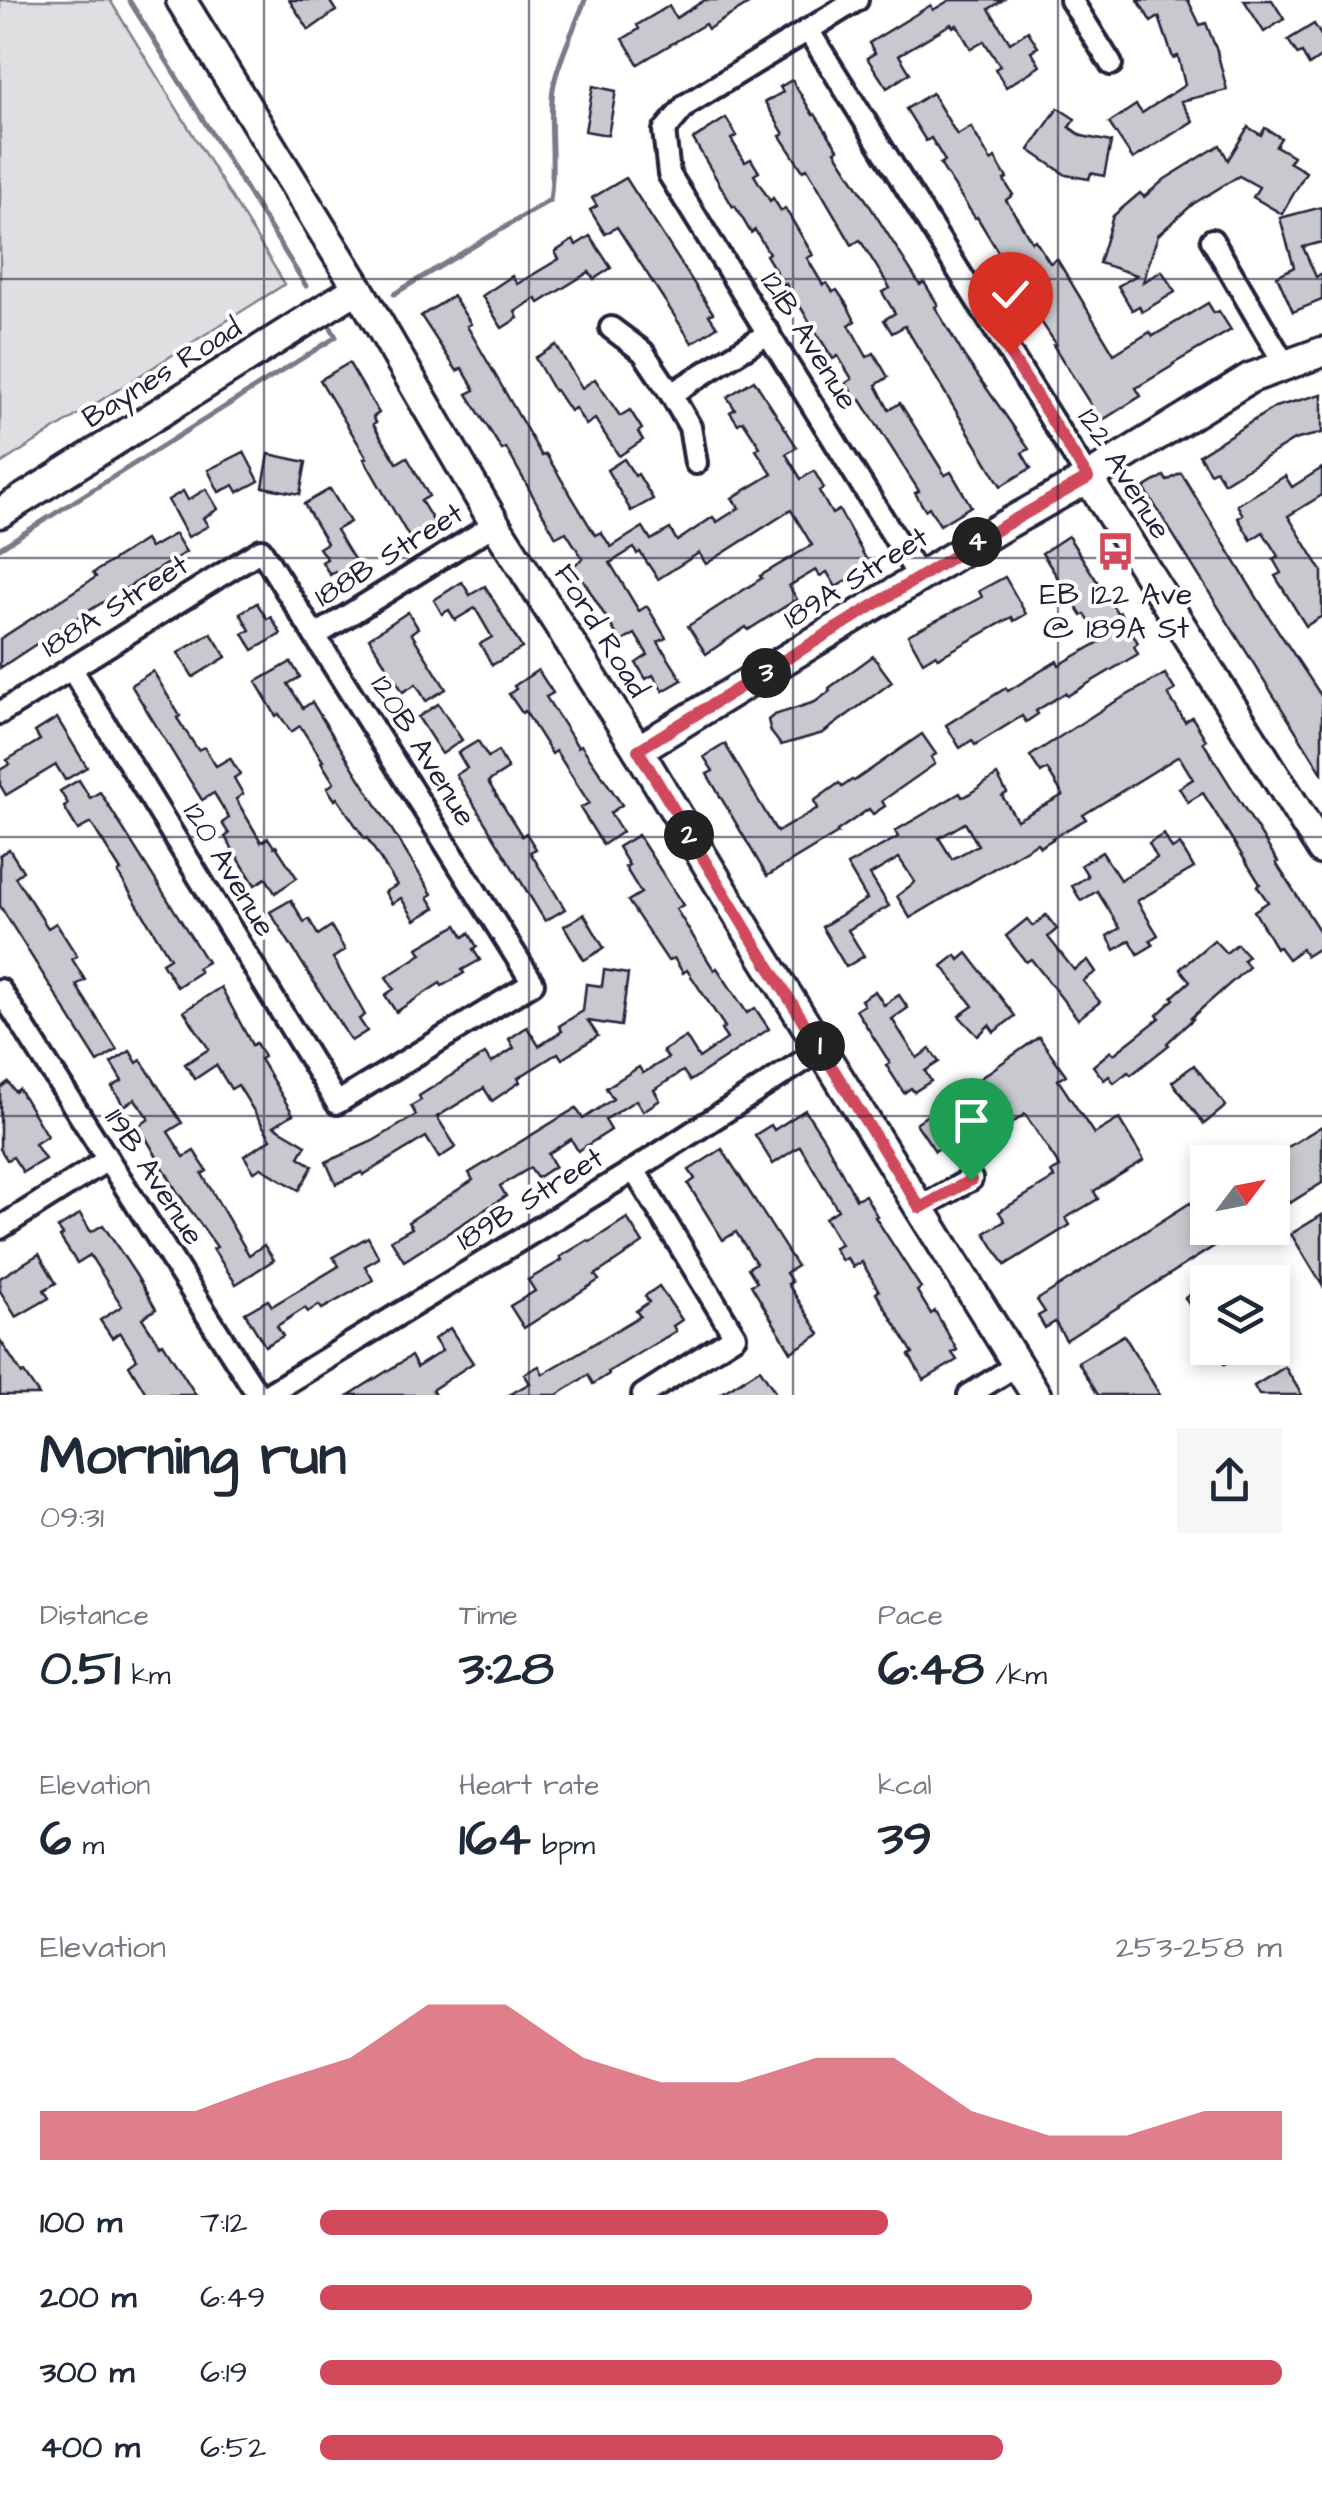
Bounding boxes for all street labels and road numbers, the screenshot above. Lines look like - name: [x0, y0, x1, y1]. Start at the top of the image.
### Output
- street label: 121B Avenue: [750, 264, 868, 418]
- street label: Baynes Road: [74, 307, 250, 439]
- street label: 122 Avenue: [1067, 400, 1181, 548]
- street label: 188B Street: [306, 493, 472, 617]
- street label: 189A Street: [775, 517, 937, 639]
- street label: 188A Street: [33, 544, 197, 668]
- street label: Ford Road: [543, 556, 659, 706]
- street label: 120B Avenue: [360, 667, 486, 835]
- street label: 120 Avenue: [173, 795, 285, 945]
- street label: 119B Avenue: [94, 1100, 214, 1254]
- street label: 189B Street: [448, 1137, 612, 1261]

